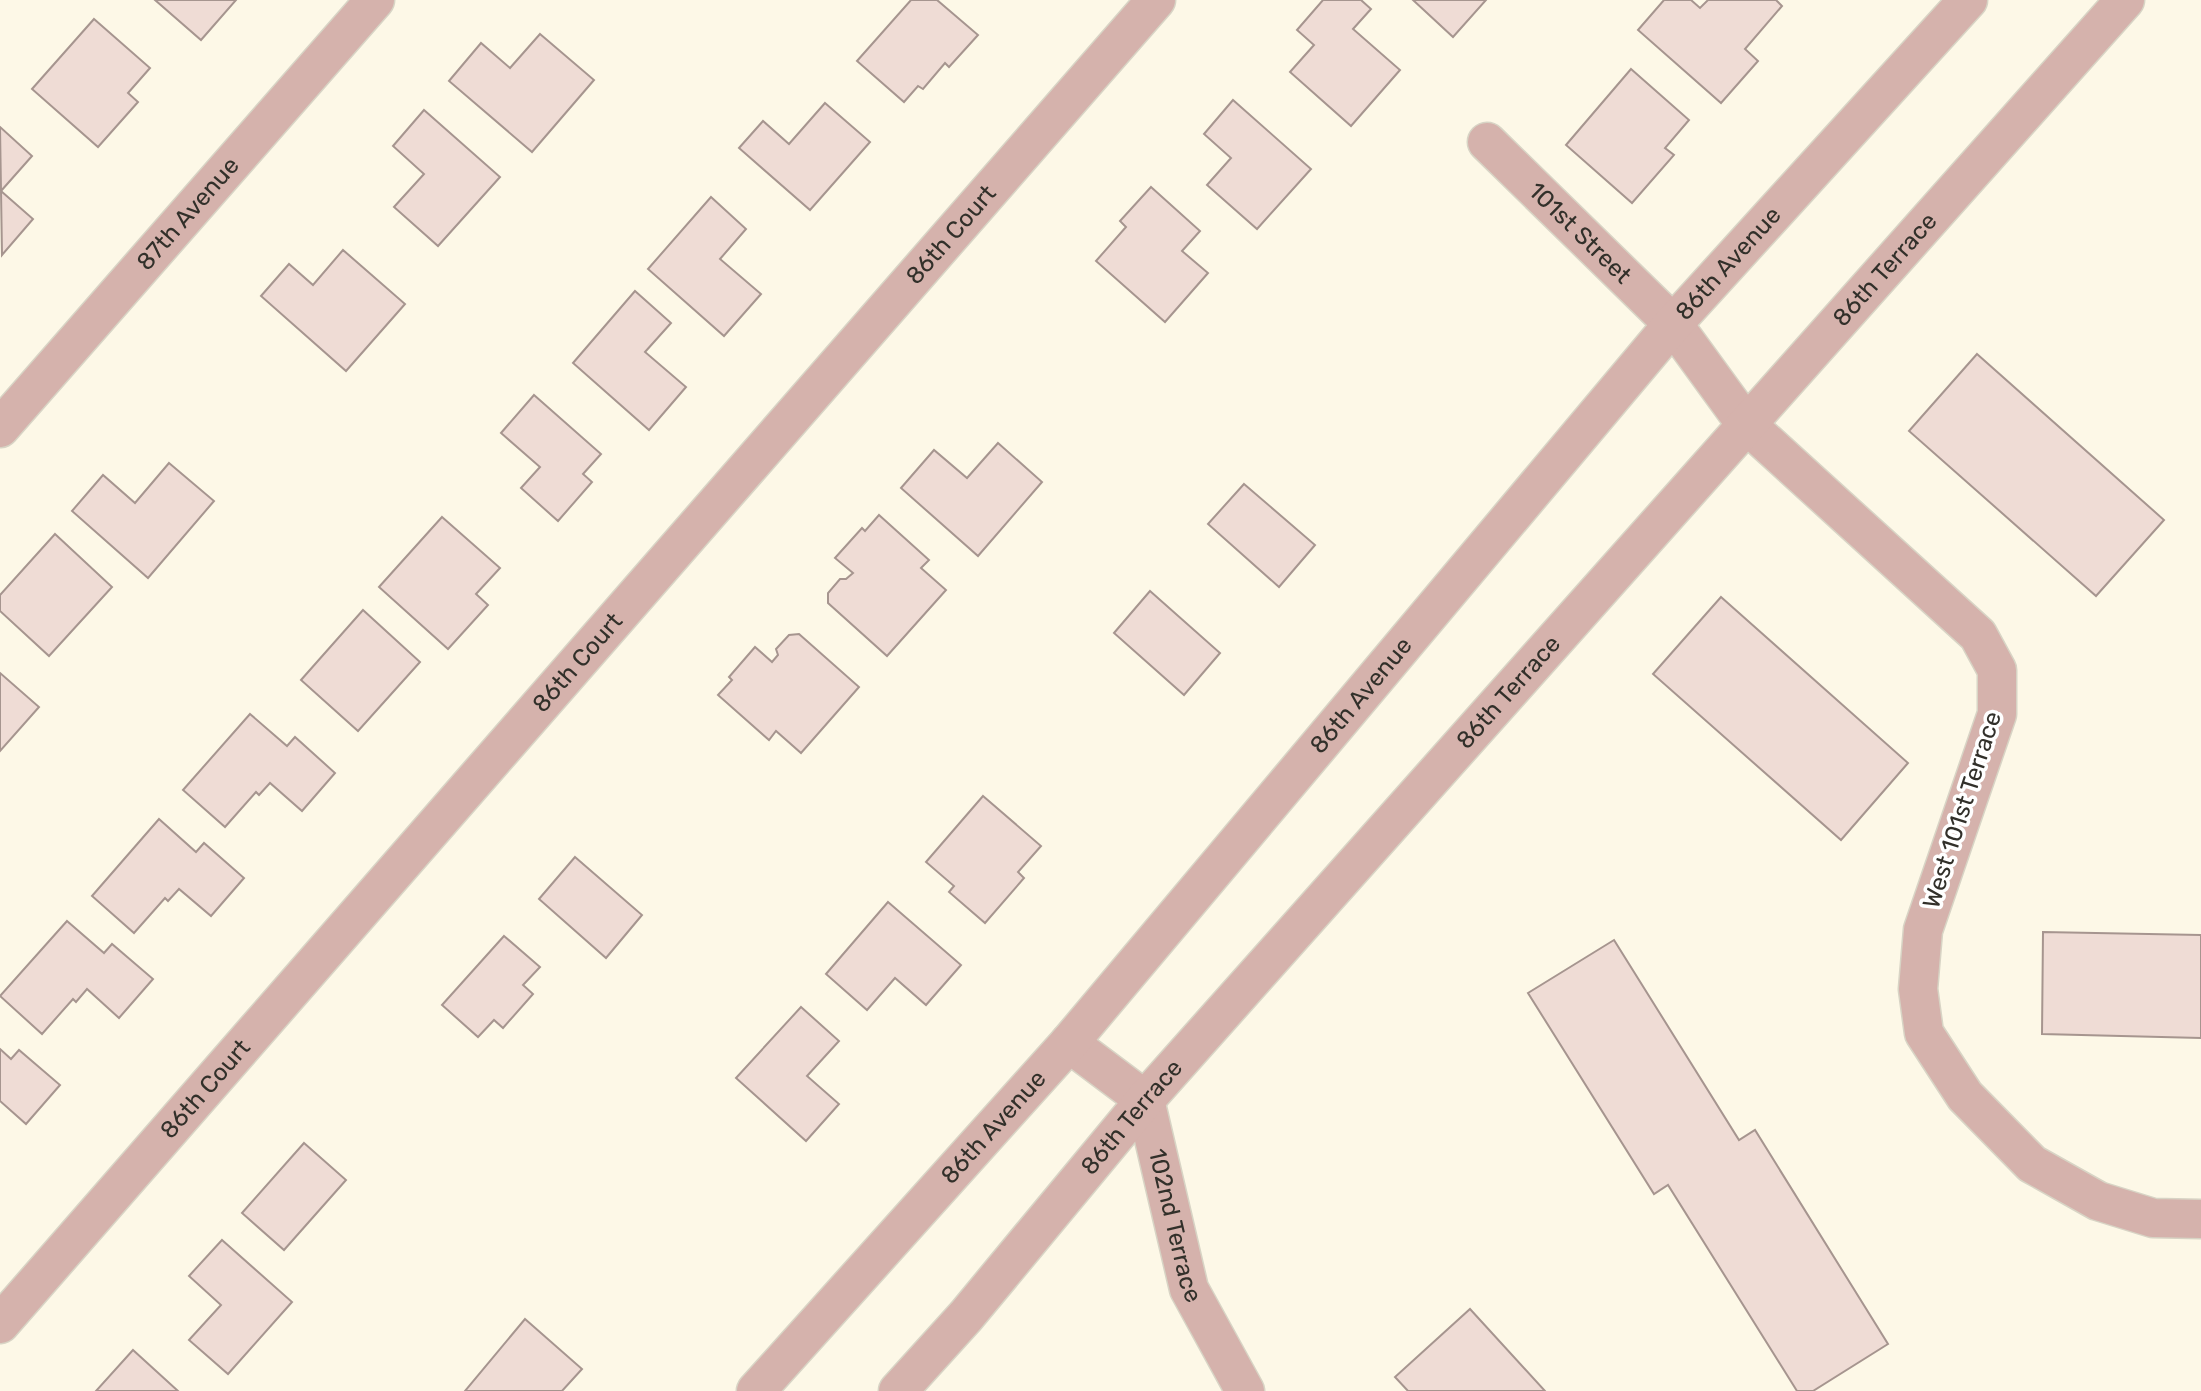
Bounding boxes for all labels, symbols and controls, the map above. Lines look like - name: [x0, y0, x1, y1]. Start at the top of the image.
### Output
- street label: 87th Avenue: [131, 151, 245, 276]
- street label: 101st Street: [1523, 176, 1637, 289]
- street label: 86th Court: [900, 179, 1002, 290]
- street label: 86th Avenue: [1670, 201, 1787, 326]
- street label: 86th Terrace: [1827, 207, 1943, 332]
- street label: 86th Court: [527, 607, 628, 718]
- street label: 86th Terrace: [1451, 630, 1566, 755]
- street label: 86th Avenue: [1304, 632, 1418, 759]
- street label: West 101st Terrace: [1917, 708, 2007, 912]
- street label: 86th Court: [154, 1034, 256, 1144]
- street label: 86th Terrace: [1075, 1054, 1188, 1180]
- street label: 86th Avenue: [935, 1064, 1052, 1190]
- street label: 102nd Terrace: [1143, 1146, 1208, 1307]

